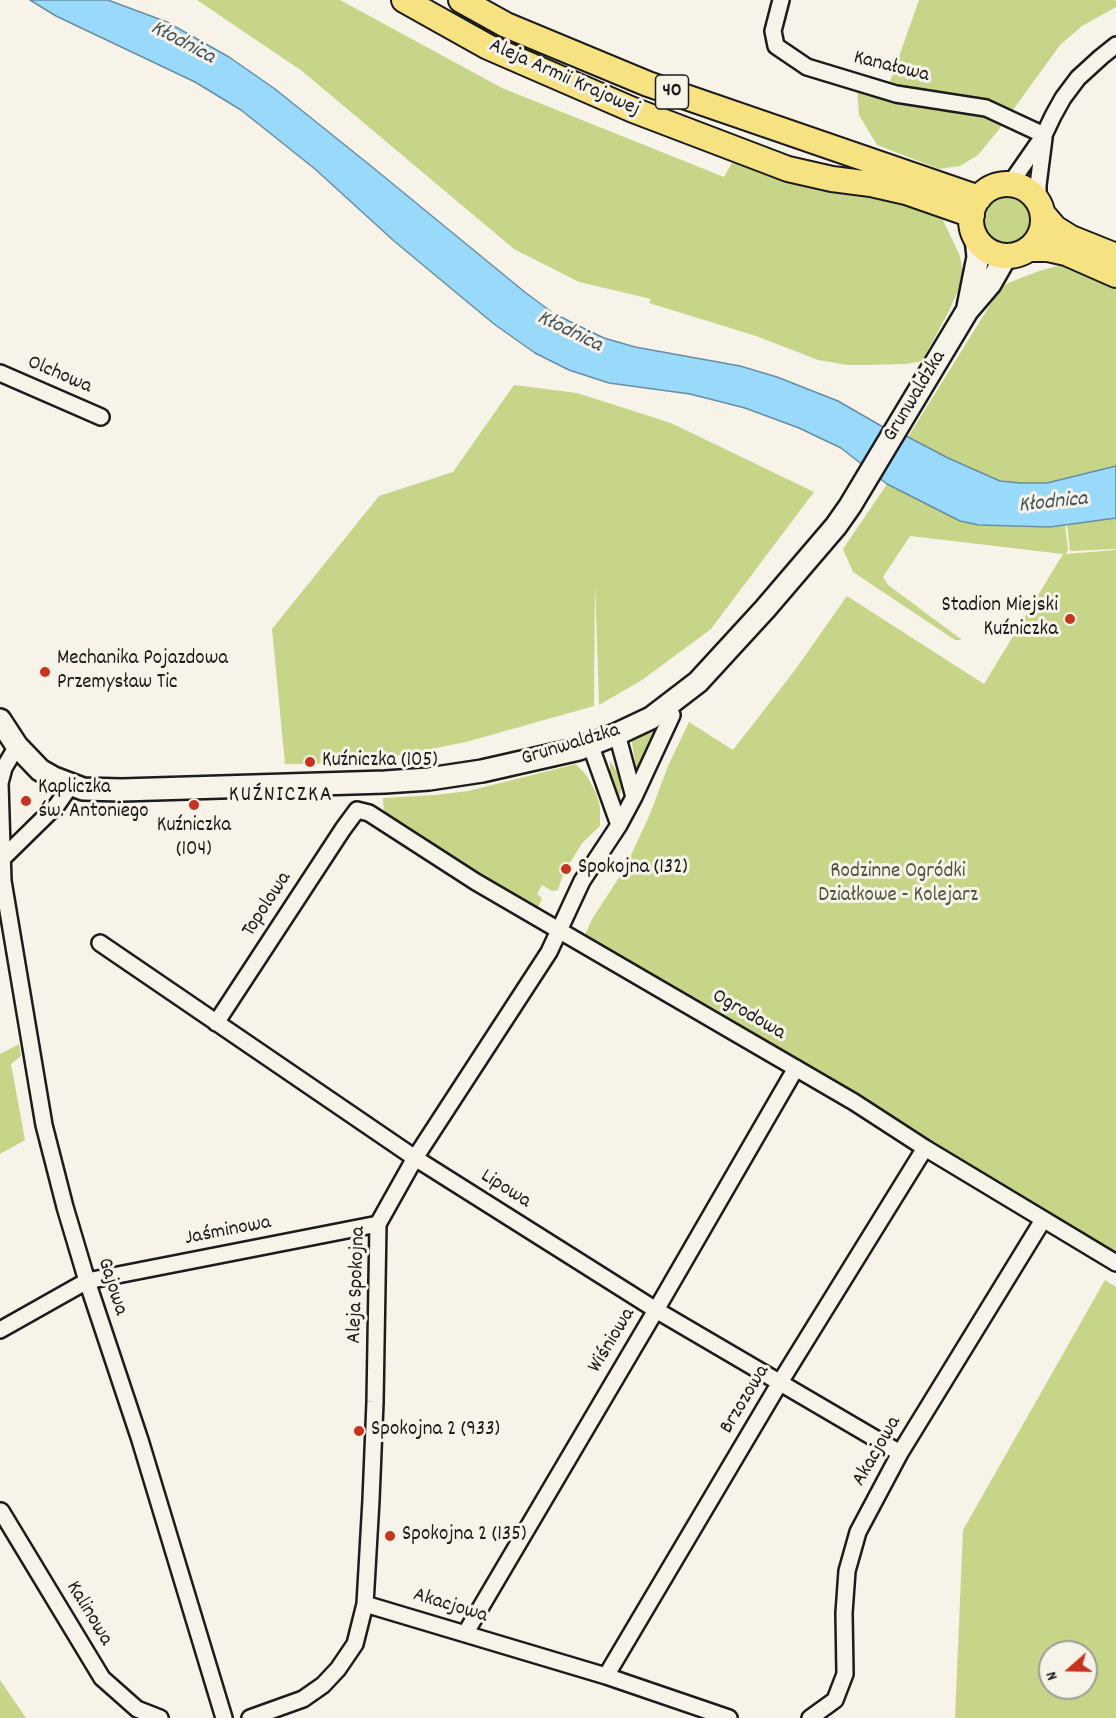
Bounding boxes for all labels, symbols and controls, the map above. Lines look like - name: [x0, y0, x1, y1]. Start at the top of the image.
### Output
- water label: Kłodnica: [145, 16, 219, 72]
- street label: Aleja Armii Krajowej: [485, 34, 643, 124]
- street label: Kanałowa: [851, 46, 931, 90]
- road number: 40: [656, 75, 688, 109]
- water label: Kłodnica: [532, 306, 606, 360]
- street label: Grunwaldzka: [879, 347, 953, 447]
- street label: Olchowa: [23, 351, 95, 401]
- water label: Kłodnica: [1017, 487, 1089, 521]
- place label: Stadion Miejski Kuźniczka: [941, 594, 1058, 644]
- marker: Stadion Miejski Kuźniczka: [1063, 612, 1077, 626]
- place label: Mechanika Pojazdowa Przemysław Tic: [57, 647, 228, 697]
- marker: Mechanika Pojazdowa Przemysław Tic: [38, 665, 52, 679]
- street label: Grunwaldzka: [519, 719, 623, 773]
- place label: Kuźniczka (105): [322, 749, 438, 775]
- marker: Kuźniczka (105): [303, 755, 317, 769]
- place label: Kapliczka św. Antoniego: [38, 776, 148, 826]
- district label: KUŹNICZKA: [229, 784, 333, 810]
- marker: Kapliczka św. Antoniego: [19, 794, 33, 808]
- marker: Kuźniczka (104): [187, 798, 201, 812]
- place label: Kuźniczka (104): [157, 814, 231, 864]
- place label: Spokojna (132): [578, 856, 688, 882]
- park label: Rodzinne Ogródki Działkowe - Kolejarz: [818, 860, 978, 910]
- marker: Spokojna (132): [559, 862, 573, 876]
- street label: Topolowa: [238, 868, 298, 942]
- street label: Ogrodowa: [707, 985, 789, 1047]
- street label: Lipowa: [475, 1165, 535, 1215]
- street label: Jaśminowa: [183, 1211, 273, 1253]
- street label: Aleja Spokojna: [343, 1226, 373, 1344]
- street label: Gajowa: [90, 1255, 132, 1319]
- street label: Wiśniowa: [584, 1304, 642, 1378]
- street label: Brzozowa: [716, 1361, 776, 1439]
- street label: Akacjowa: [848, 1413, 908, 1491]
- place label: Spokojna 2 (933): [371, 1418, 500, 1444]
- marker: Spokojna 2 (933): [352, 1424, 366, 1438]
- place label: Spokojna 2 (135): [402, 1523, 526, 1549]
- marker: Spokojna 2 (135): [383, 1529, 397, 1543]
- street label: Kalinowa: [59, 1577, 117, 1651]
- street label: Akacjowa: [410, 1584, 490, 1630]
- north arrow: [1038, 1640, 1098, 1700]
- text: N: [1040, 1668, 1065, 1683]

